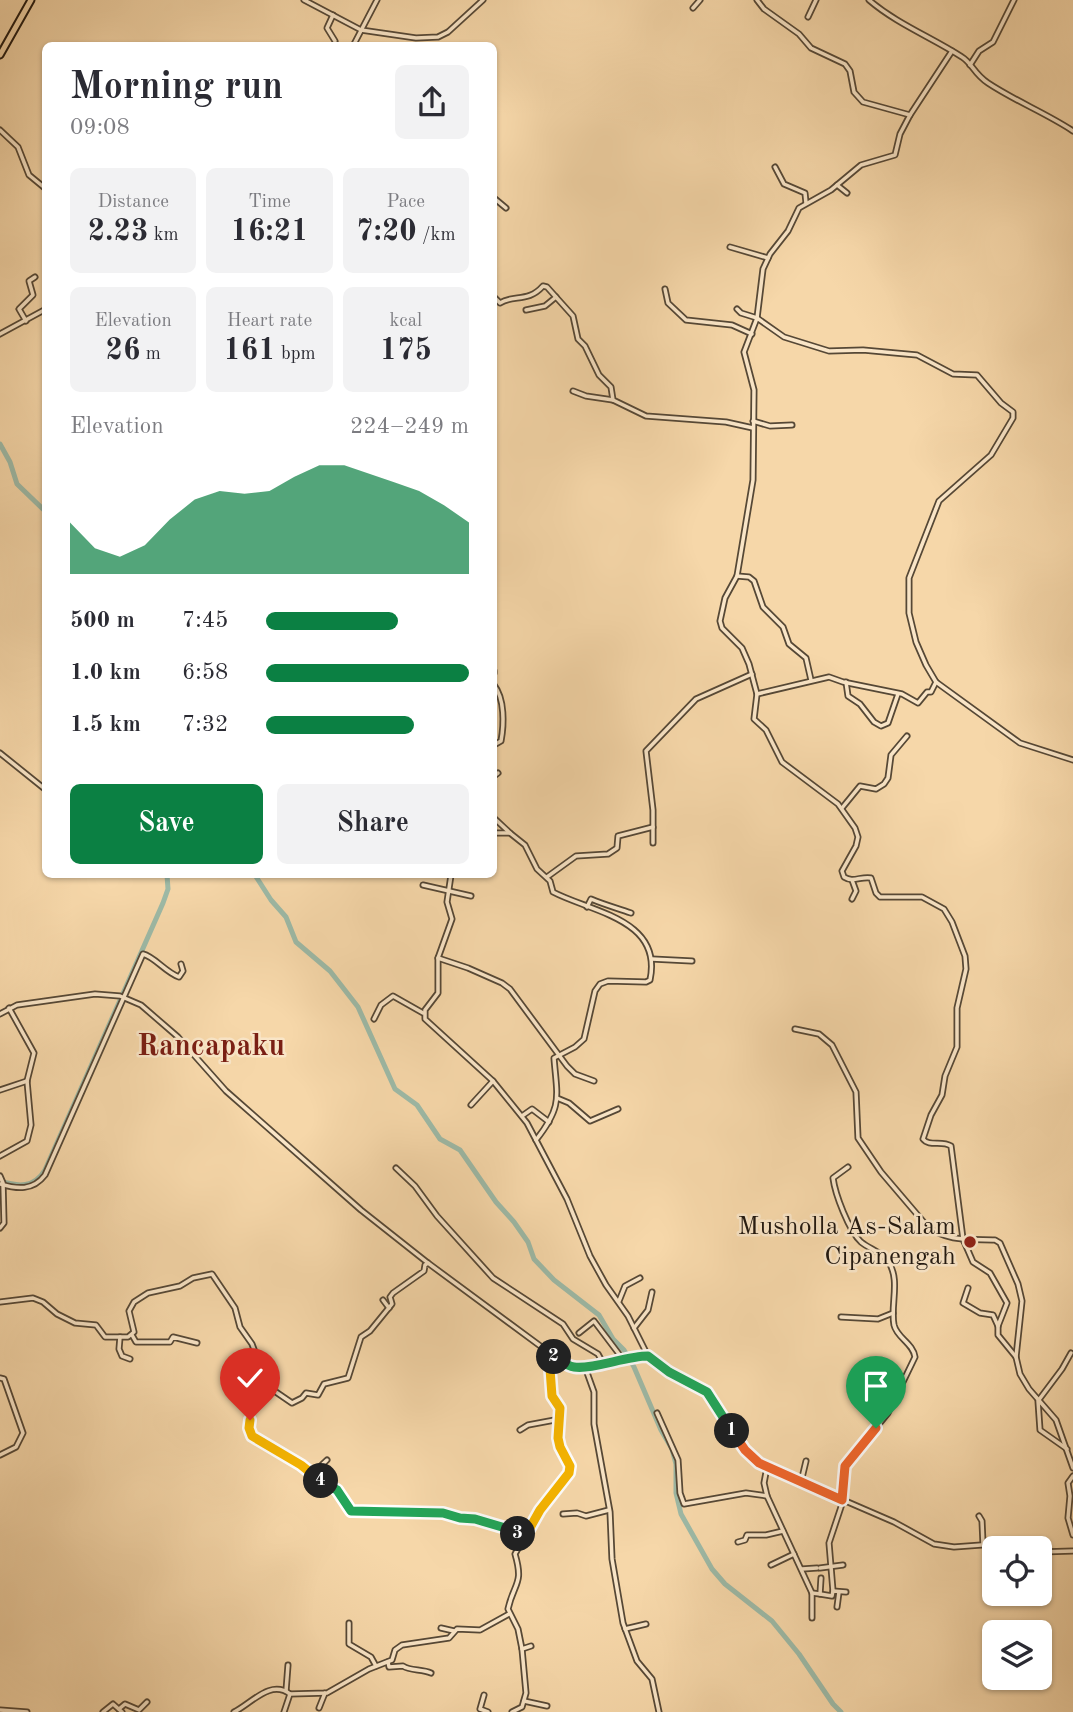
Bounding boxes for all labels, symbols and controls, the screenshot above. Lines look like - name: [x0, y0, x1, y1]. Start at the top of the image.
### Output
- button: share: [395, 65, 469, 139]
- text: Morning run: [70, 69, 283, 107]
- text: 09:08: [70, 116, 130, 139]
- text: Distance: [97, 193, 169, 212]
- text: Time: [248, 193, 291, 212]
- text: Pace: [387, 193, 425, 212]
- text: 2.23: [88, 217, 148, 247]
- text: 16:21: [230, 217, 308, 247]
- text: 7:20: [356, 217, 417, 247]
- text: km: [148, 226, 179, 245]
- text: /km: [417, 226, 456, 245]
- text: Elevation: [95, 312, 172, 331]
- text: Heart rate: [227, 312, 312, 331]
- text: kcal: [389, 312, 422, 331]
- text: 26: [106, 336, 140, 366]
- text: 161: [223, 336, 276, 366]
- text: 175: [380, 336, 432, 366]
- text: m: [140, 345, 161, 364]
- text: bpm: [276, 345, 316, 364]
- text: Elevation: [70, 415, 164, 438]
- text: 224–249 m: [350, 415, 469, 438]
- text: 500 m: [70, 609, 135, 632]
- text: 7:45: [182, 609, 228, 632]
- text: 1.0 km: [70, 661, 141, 684]
- text: 6:58: [182, 661, 228, 684]
- text: 1.5 km: [70, 713, 141, 736]
- text: 7:32: [182, 713, 228, 736]
- button: Save: [70, 784, 263, 864]
- button: Share: [277, 784, 469, 864]
- district label: Rancapaku: [137, 1032, 285, 1062]
- place label: Musholla As-Salam Cipanengah: [738, 1214, 956, 1270]
- marker: Musholla As-Salam Cipanengah: [962, 1234, 978, 1250]
- pin: 2: [536, 1340, 572, 1374]
- text: 2: [548, 1347, 559, 1366]
- pin: [220, 1348, 280, 1420]
- pin: [846, 1356, 906, 1428]
- icon: check: [231, 1359, 269, 1397]
- icon: arrive: [857, 1367, 895, 1405]
- pin: 1: [714, 1414, 750, 1448]
- text: 1: [726, 1421, 737, 1440]
- pin: 4: [304, 1464, 338, 1498]
- text: 4: [315, 1471, 326, 1490]
- pin: 3: [500, 1516, 536, 1552]
- text: 3: [512, 1524, 523, 1543]
- map controls: [982, 1536, 1052, 1690]
- button: locate: [982, 1536, 1052, 1606]
- button: layers: [982, 1620, 1052, 1690]

